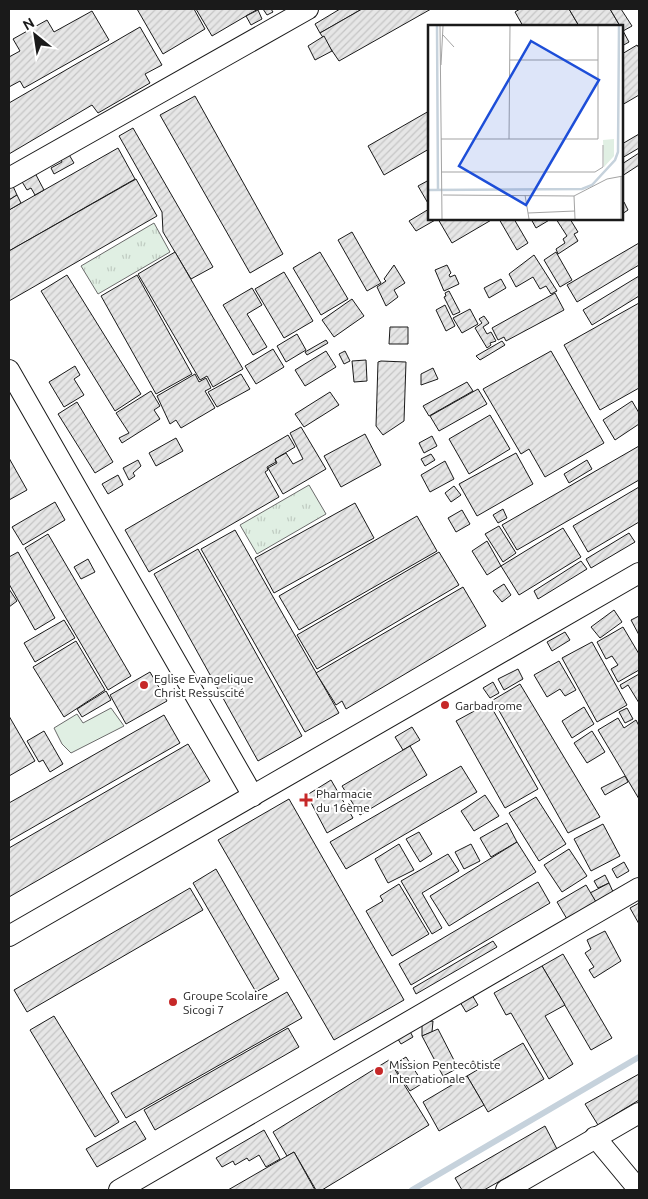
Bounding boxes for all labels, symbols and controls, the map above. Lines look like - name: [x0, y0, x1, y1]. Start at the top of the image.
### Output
- north arrow: [10, 10, 60, 60]
- text: N: [20, 14, 37, 33]
- inset map: [428, 25, 623, 220]
- place label: Eglise Evangelique Christ Ressuscité: [154, 672, 254, 699]
- marker: Eglise Evangelique Christ Ressuscité: [138, 679, 150, 691]
- marker: Garbadrome: [439, 699, 451, 711]
- place label: Garbadrome: [455, 699, 522, 712]
- place label: Pharmacie du 16ème: [316, 787, 372, 814]
- marker: Pharmacie du 16ème: [300, 794, 312, 806]
- place label: Groupe Scolaire Sicogi 7: [183, 989, 268, 1016]
- marker: Groupe Scolaire Sicogi 7: [167, 996, 179, 1008]
- place label: Mission Pentecôtiste Internationale: [389, 1058, 501, 1085]
- marker: Mission Pentecôtiste Internationale: [373, 1065, 385, 1077]

